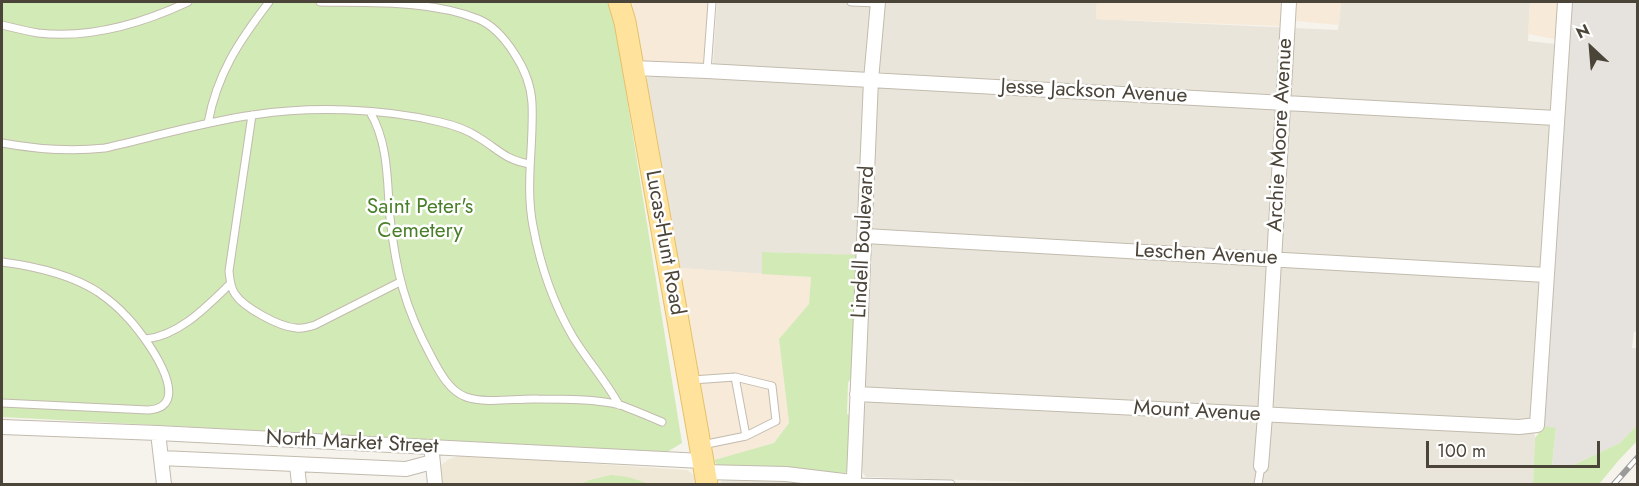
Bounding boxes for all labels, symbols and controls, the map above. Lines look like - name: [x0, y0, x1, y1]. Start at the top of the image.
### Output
- north arrow: [1561, 18, 1621, 78]
- text: N: [1572, 18, 1594, 44]
- street label: Archie Moore Avenue: [1263, 38, 1299, 232]
- street label: Jesse Jackson Avenue: [1000, 75, 1188, 109]
- street label: Lindell Boulevard: [847, 165, 881, 319]
- street label: Lucas-Hunt Road: [639, 169, 689, 317]
- park label: Saint Peter's Cemetery: [367, 195, 473, 245]
- street label: Leschen Avenue: [1134, 239, 1278, 271]
- street label: Mount Avenue: [1133, 396, 1261, 428]
- street label: North Market Street: [265, 426, 439, 460]
- scale bar: [1429, 429, 1603, 467]
- text: 100 m: [1437, 438, 1486, 464]

